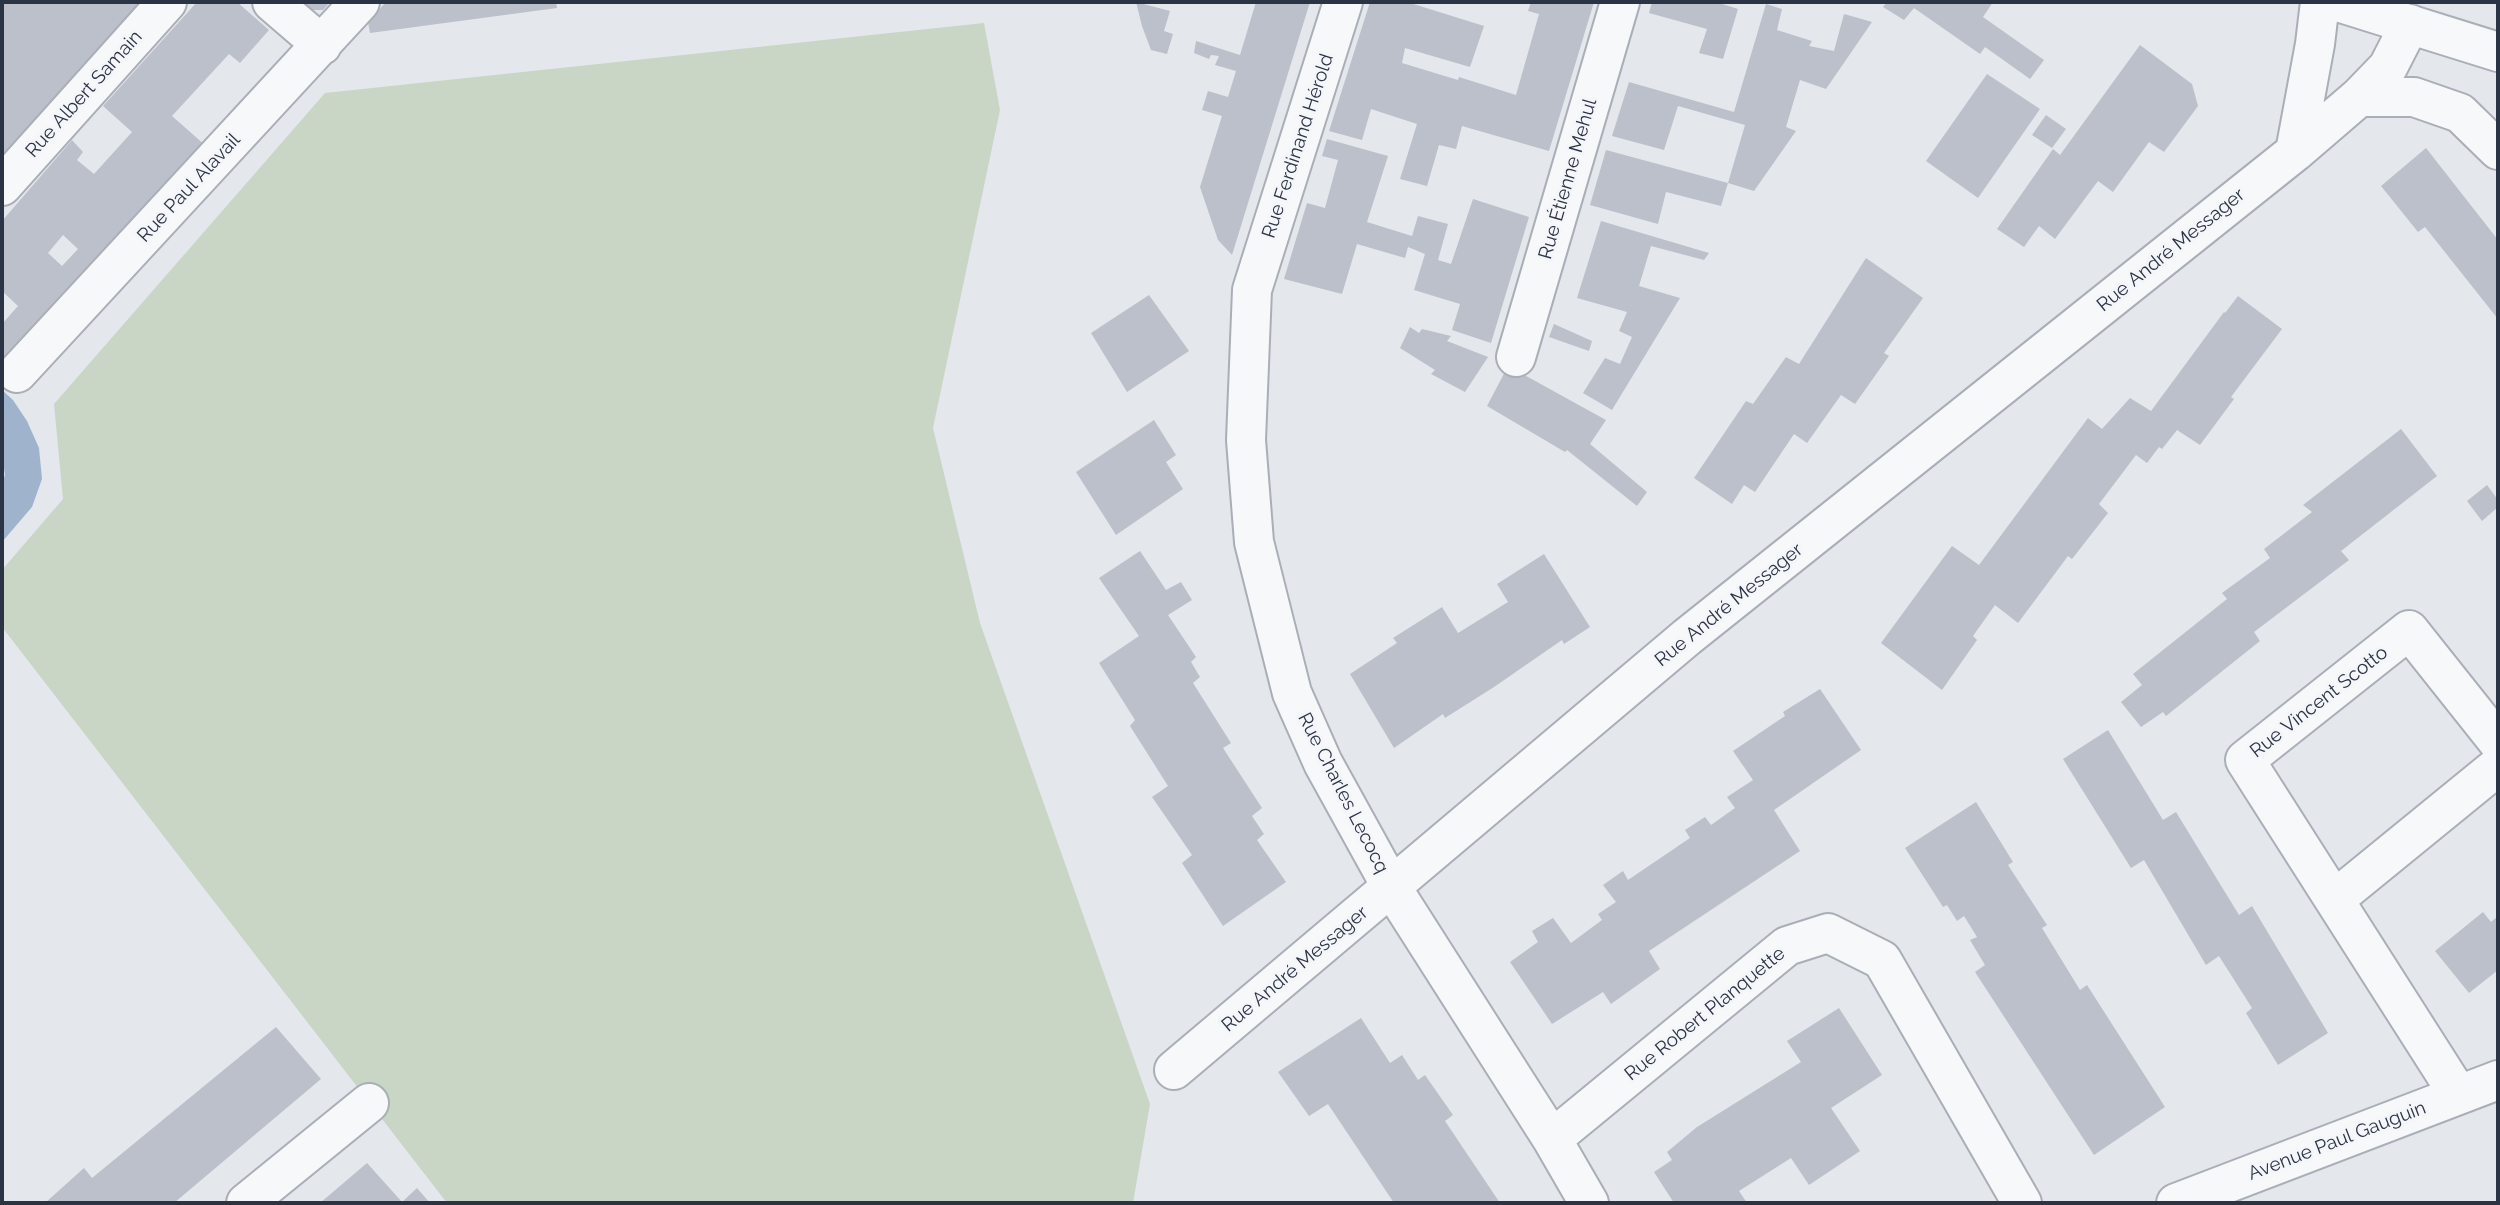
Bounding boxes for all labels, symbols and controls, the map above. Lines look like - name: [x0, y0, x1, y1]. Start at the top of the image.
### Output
- street label: Rue Albert Samain: [21, 26, 147, 162]
- street label: Rue Ferdinand Hérold: [1257, 51, 1339, 241]
- street label: Rue Étienne Mehul: [1534, 96, 1602, 262]
- street label: Rue Paul Alavail: [133, 129, 245, 247]
- street label: Rue André Messager: [2092, 183, 2250, 317]
- street label: Rue André Messager: [1650, 538, 1808, 672]
- street label: Rue Vincent Scotto: [2246, 641, 2392, 763]
- street label: Rue Charles Lecocq: [1293, 709, 1393, 877]
- street label: Rue André Messager: [1217, 901, 1373, 1037]
- street label: Rue Robert Planquette: [1620, 942, 1790, 1086]
- street label: Avenue Paul Gauguin: [2245, 1097, 2429, 1185]

